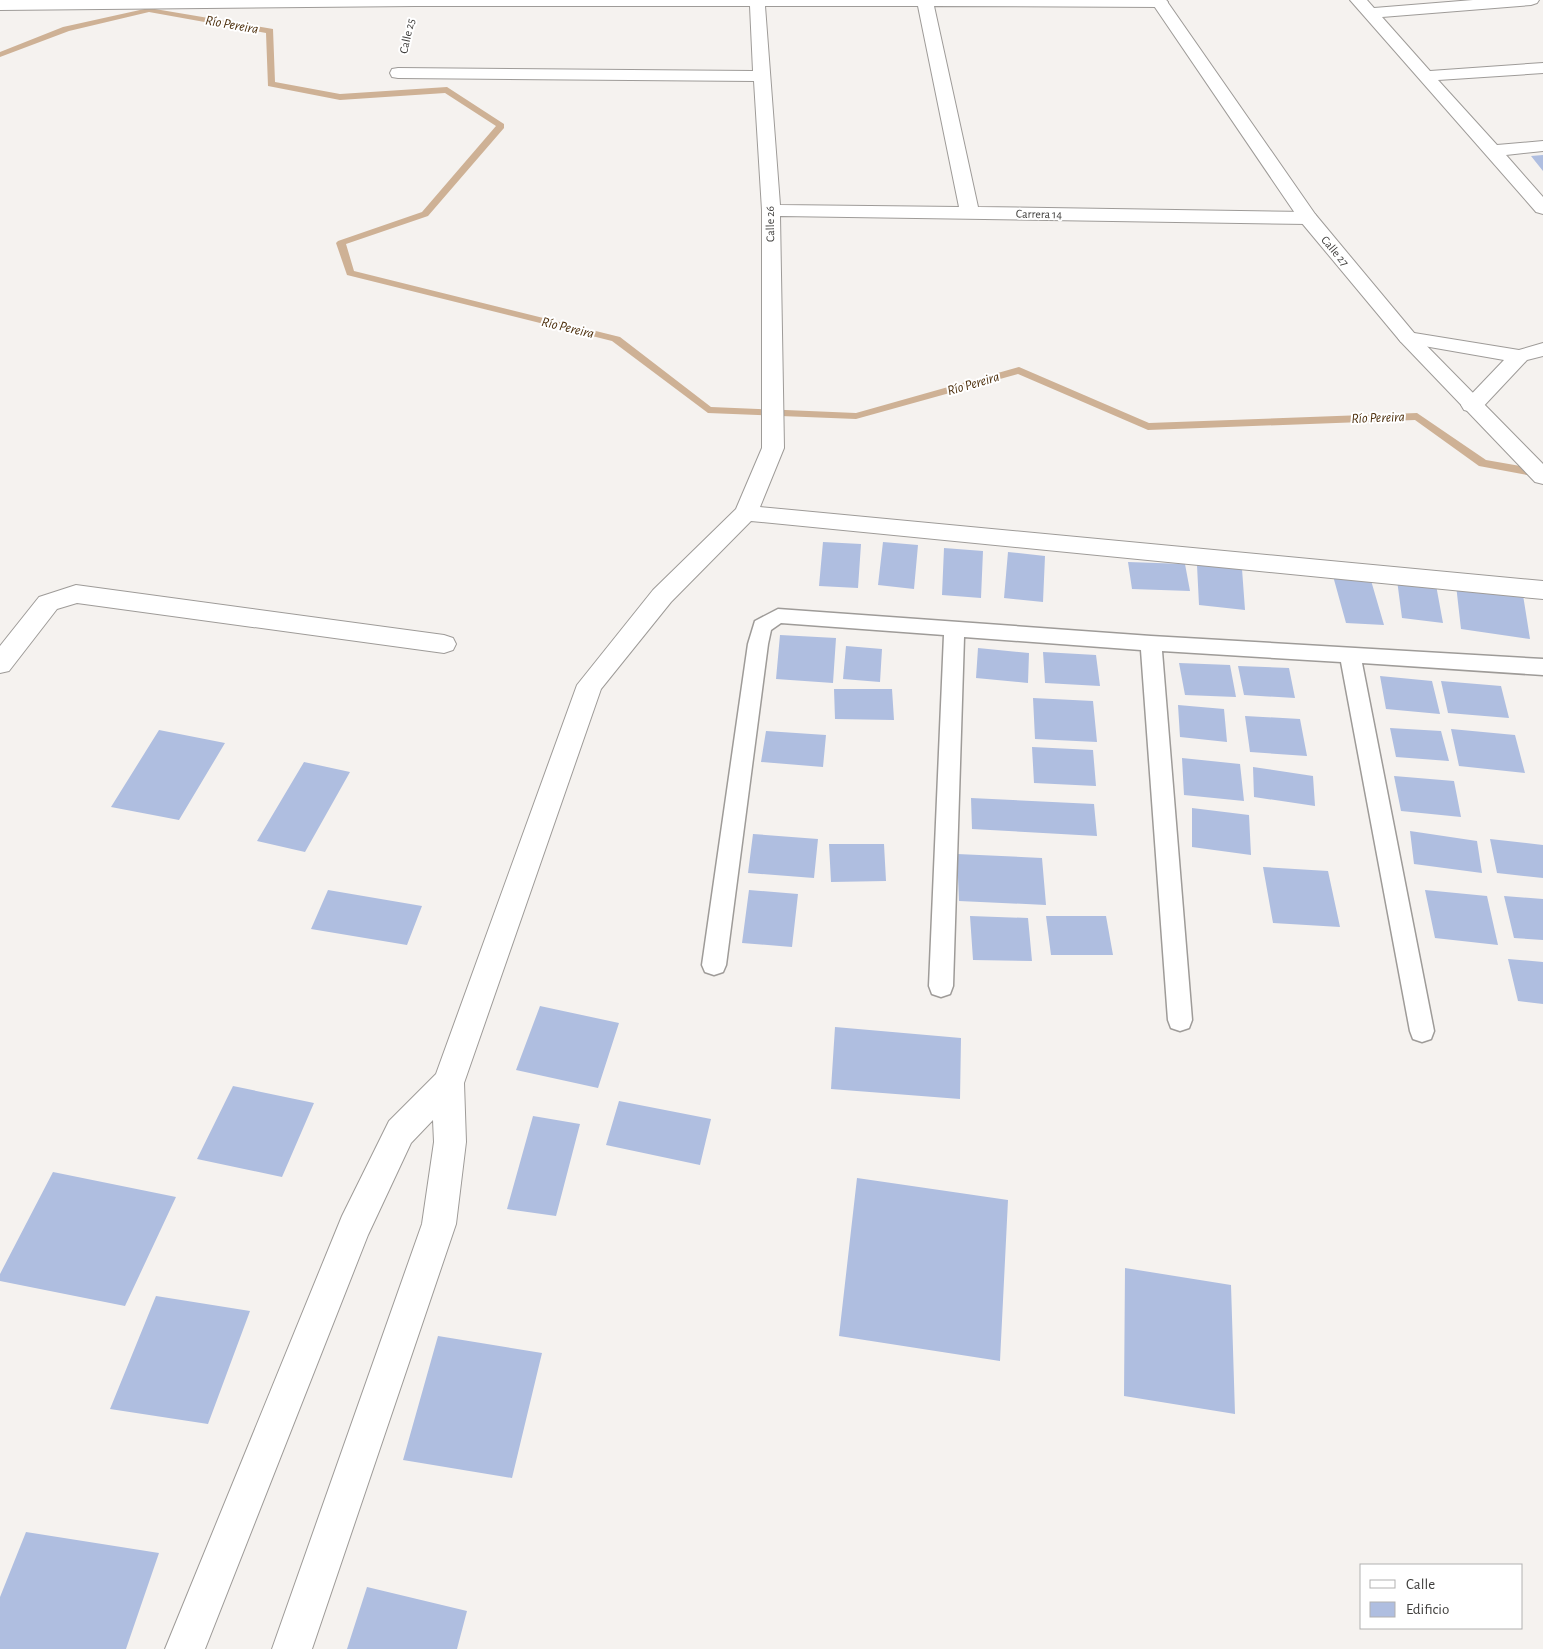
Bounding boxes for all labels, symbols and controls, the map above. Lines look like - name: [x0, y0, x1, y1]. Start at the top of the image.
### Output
- water label: Río Pereira: [204, 13, 259, 37]
- street label: Calle 25: [397, 17, 417, 55]
- street label: Calle 26: [764, 205, 776, 242]
- street label: Carrera 14: [1016, 208, 1062, 220]
- street label: Calle 27: [1319, 233, 1351, 269]
- water label: Río Pereira: [540, 315, 595, 341]
- water label: Río Pereira: [946, 370, 1001, 398]
- water label: Río Pereira: [1351, 410, 1405, 426]
- legend: [1360, 1564, 1523, 1629]
- text: Calle: [1406, 1577, 1435, 1592]
- text: Edificio: [1406, 1602, 1449, 1617]

